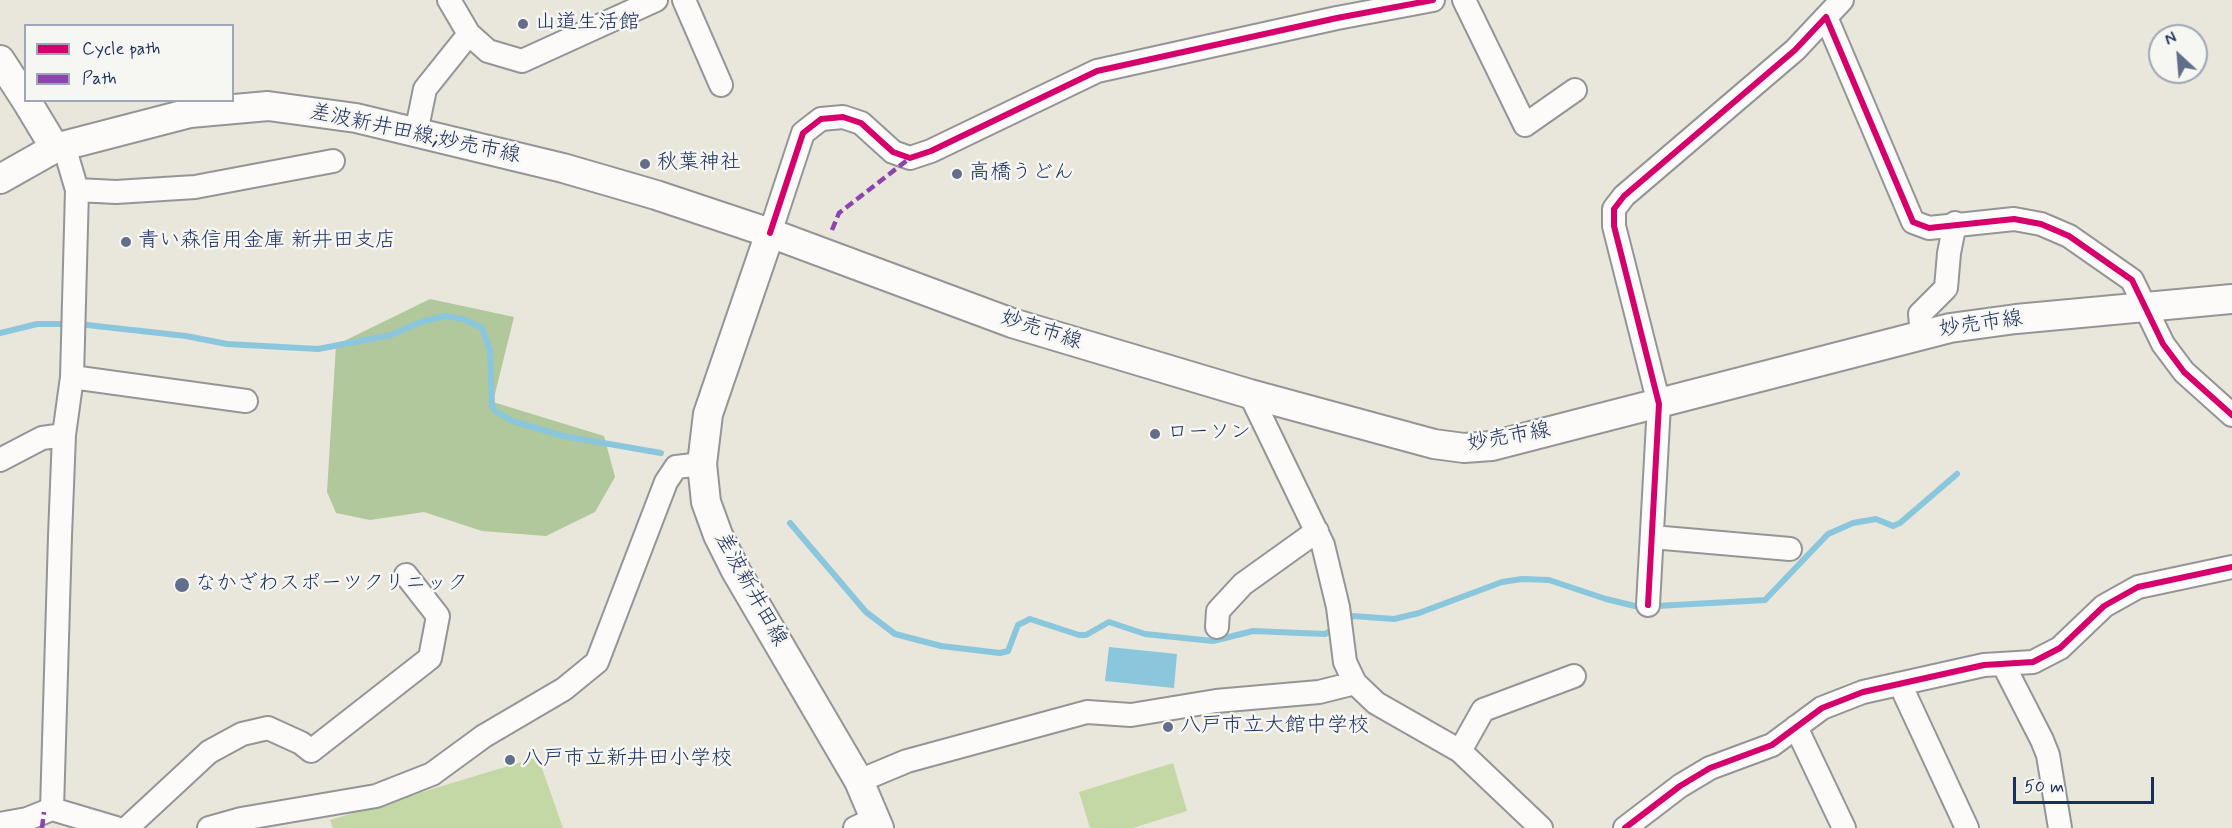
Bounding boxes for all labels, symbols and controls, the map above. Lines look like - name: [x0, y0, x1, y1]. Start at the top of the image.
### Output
- place label: 山道生活館: [535, 11, 640, 37]
- marker: 山道生活館: [516, 17, 530, 31]
- legend: [24, 24, 234, 102]
- north arrow: [2148, 24, 2208, 84]
- text: N: [2161, 27, 2180, 51]
- text: Cycle path: [82, 37, 160, 61]
- text: Path: [82, 67, 117, 91]
- street label: 差波新井田線;妙売市線: [307, 100, 523, 170]
- place label: 秋葉神社: [657, 151, 741, 177]
- marker: 秋葉神社: [638, 157, 652, 171]
- place label: 高橋うどん: [969, 161, 1074, 187]
- marker: 高橋うどん: [950, 167, 964, 181]
- place label: 青い森信用金庫 新井田支店: [138, 229, 396, 255]
- marker: 青い森信用金庫 新井田支店: [119, 235, 133, 249]
- street label: 妙売市線: [997, 306, 1085, 356]
- street label: 妙売市線: [1938, 307, 2024, 343]
- street label: 妙売市線: [1465, 418, 1553, 458]
- place label: ローソン: [1167, 421, 1251, 447]
- marker: ローソン: [1148, 427, 1162, 441]
- street label: 差波新井田線: [708, 529, 792, 651]
- place label: なかざわスポーツクリニック: [195, 572, 468, 598]
- marker: なかざわスポーツクリニック: [173, 576, 191, 594]
- place label: 八戸市立大館中学校: [1180, 714, 1369, 740]
- marker: 八戸市立大館中学校: [1161, 720, 1175, 734]
- place label: 八戸市立新井田小学校: [522, 747, 732, 773]
- marker: 八戸市立新井田小学校: [503, 753, 517, 767]
- scale bar: [2016, 765, 2157, 803]
- text: 50 m: [2024, 775, 2064, 799]

